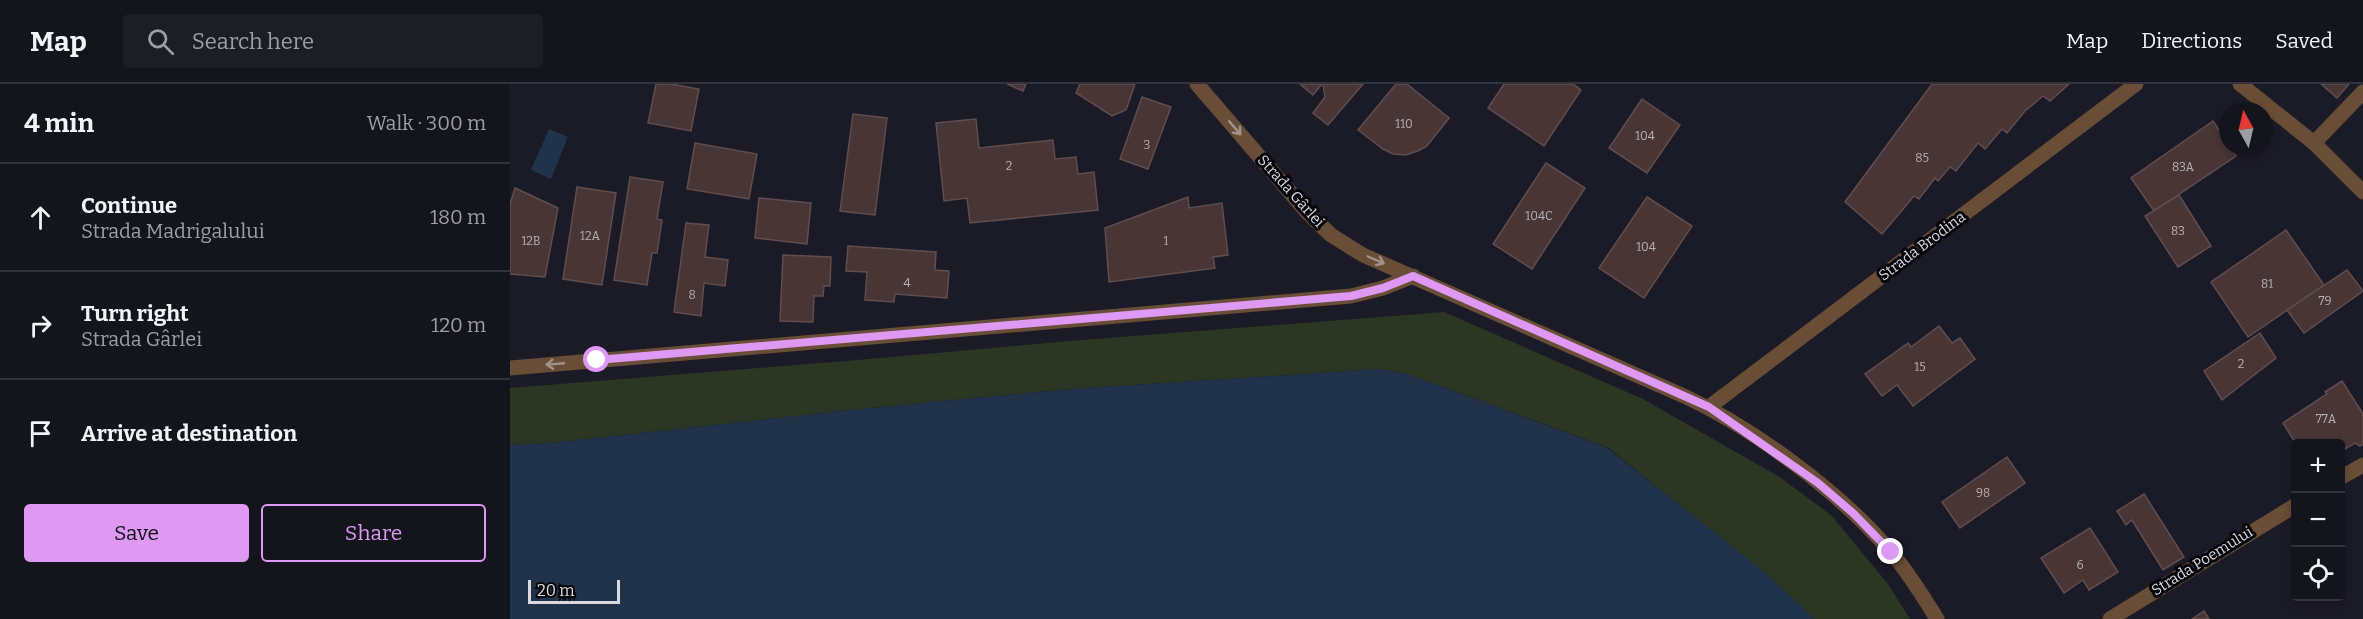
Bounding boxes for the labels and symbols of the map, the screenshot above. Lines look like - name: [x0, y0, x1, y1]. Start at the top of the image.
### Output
- north arrow: [2219, 102, 2273, 156]
- house number: 110: [1395, 117, 1413, 131]
- one-way arrow: [1228, 120, 1242, 135]
- house number: 104: [1635, 129, 1655, 143]
- house number: 3: [1144, 138, 1151, 152]
- street label: Strada Gârlei: [1254, 151, 1328, 231]
- house number: 85: [1915, 151, 1929, 165]
- house number: 2: [1006, 159, 1012, 173]
- house number: 83A: [2172, 160, 2194, 174]
- street label: Strada Brodina: [1875, 208, 1969, 284]
- house number: 104C: [1525, 209, 1553, 223]
- house number: 83: [2171, 224, 2185, 238]
- house number: 12A: [580, 229, 600, 243]
- house number: 12B: [521, 234, 541, 248]
- house number: 1: [1164, 234, 1169, 248]
- house number: 104: [1636, 240, 1656, 254]
- one-way arrow: [1366, 255, 1384, 266]
- house number: 4: [903, 276, 911, 290]
- house number: 81: [2261, 277, 2273, 291]
- house number: 8: [688, 288, 696, 302]
- house number: 79: [2319, 294, 2331, 308]
- route start: [583, 346, 609, 372]
- house number: 2: [2238, 357, 2244, 371]
- one-way arrow: [545, 359, 565, 370]
- house number: 15: [1914, 360, 1926, 374]
- house number: 77A: [2316, 412, 2337, 426]
- house number: 98: [1976, 486, 1990, 500]
- street label: Strada Poemului: [2148, 522, 2256, 599]
- route end: [1877, 538, 1903, 564]
- house number: 6: [2076, 558, 2084, 572]
- scale bar: [528, 577, 620, 604]

